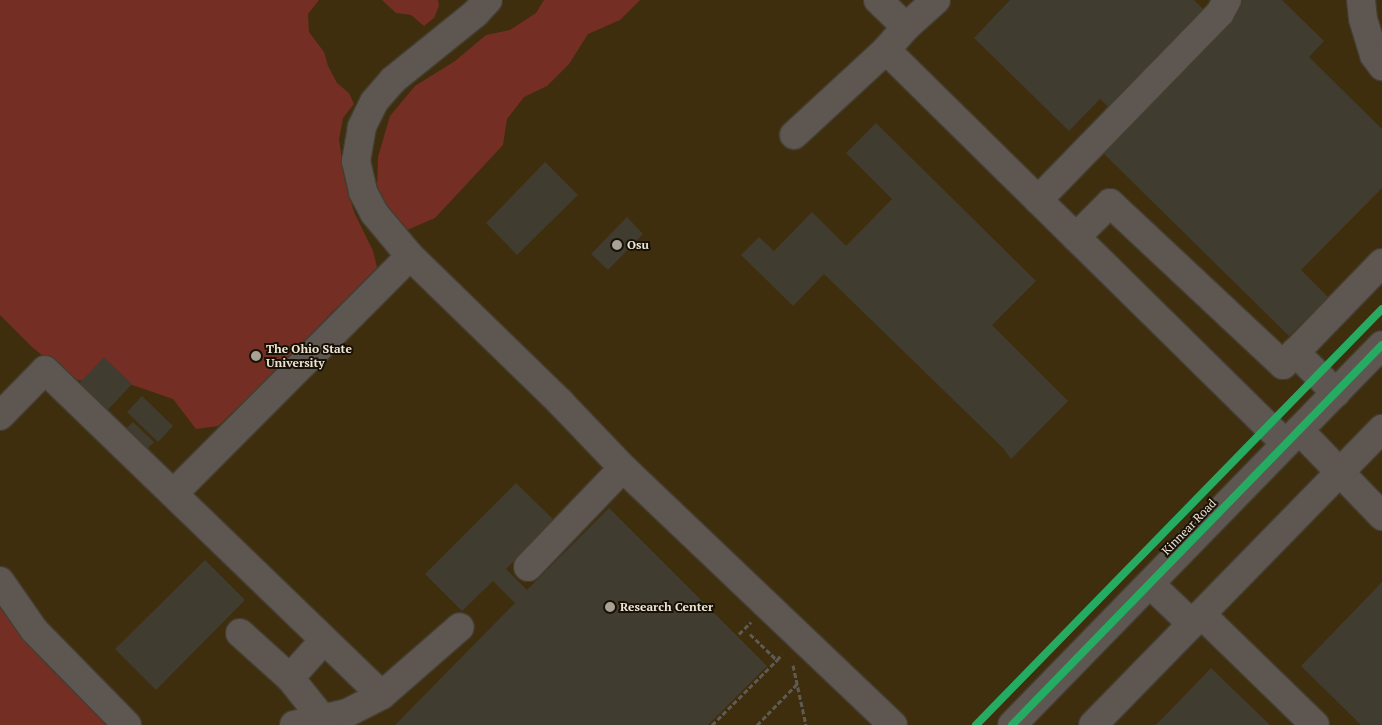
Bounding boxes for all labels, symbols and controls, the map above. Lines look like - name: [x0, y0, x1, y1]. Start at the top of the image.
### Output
- place label: Osu: [627, 238, 649, 252]
- marker: Osu: [611, 239, 623, 251]
- place label: The Ohio State University: [266, 342, 352, 370]
- marker: The Ohio State University: [250, 350, 262, 362]
- street label: Kinnear Road: [1159, 496, 1219, 558]
- place label: Research Center: [620, 600, 713, 614]
- marker: Research Center: [604, 601, 616, 613]

